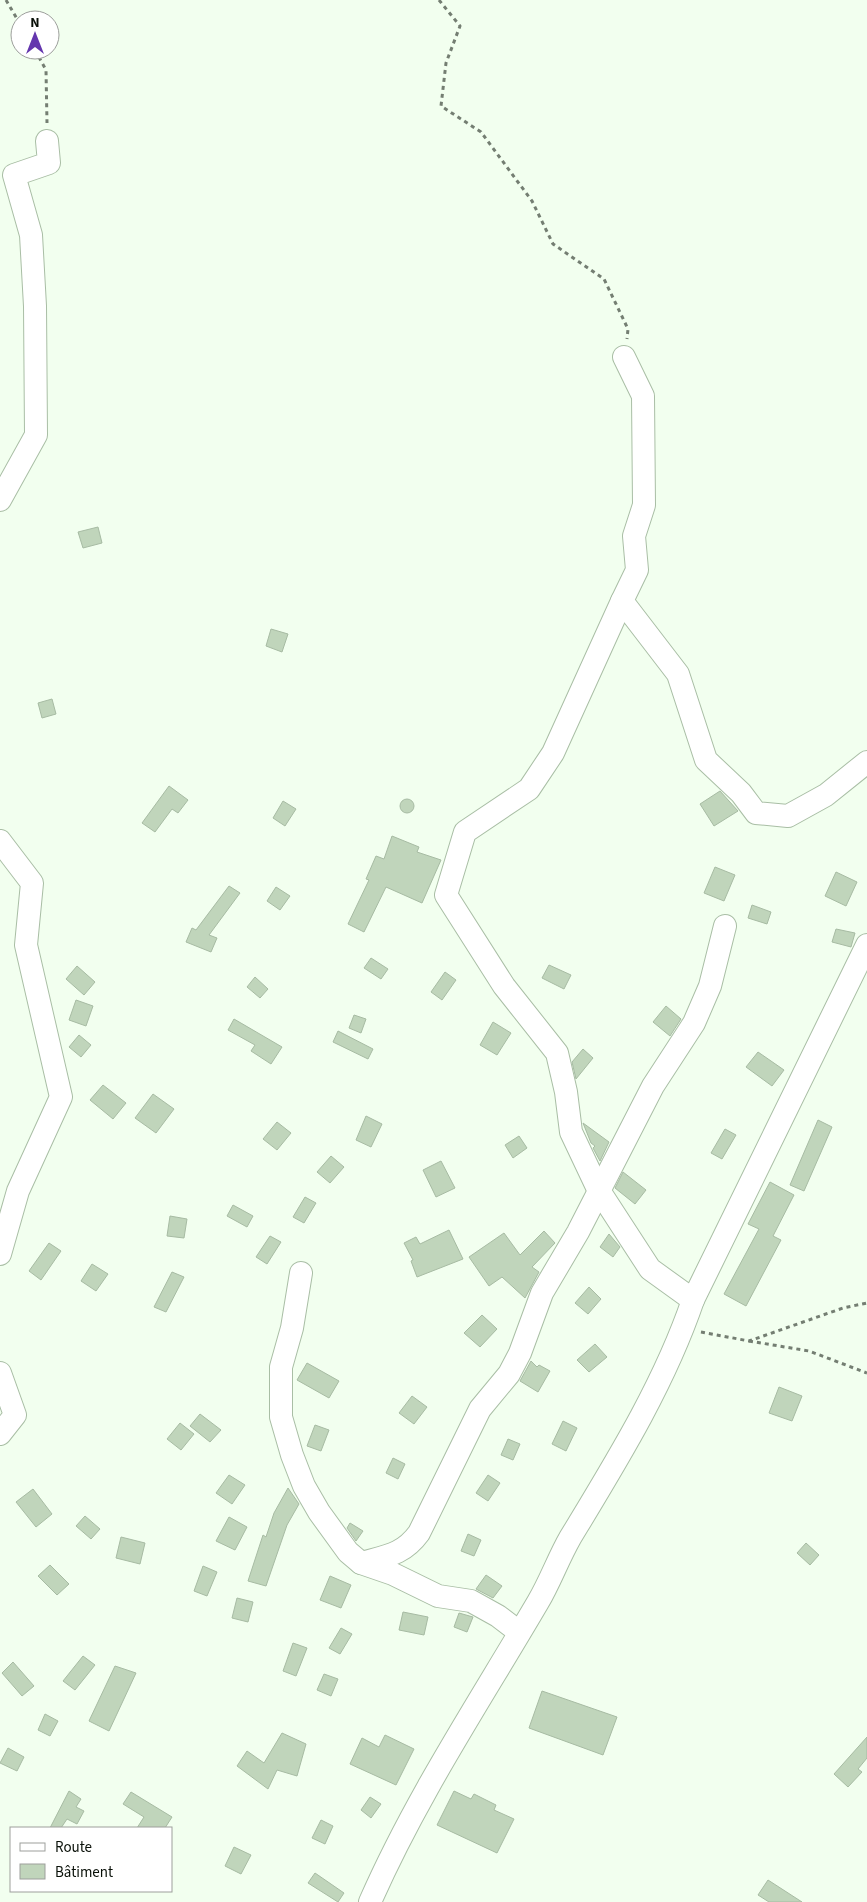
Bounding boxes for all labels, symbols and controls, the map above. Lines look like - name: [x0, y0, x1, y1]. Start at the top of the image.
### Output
- north arrow: [10, 10, 60, 60]
- text: N: [30, 13, 40, 33]
- legend: [10, 1827, 172, 1892]
- text: Route: [55, 1837, 92, 1858]
- text: Bâtiment: [55, 1862, 113, 1883]

